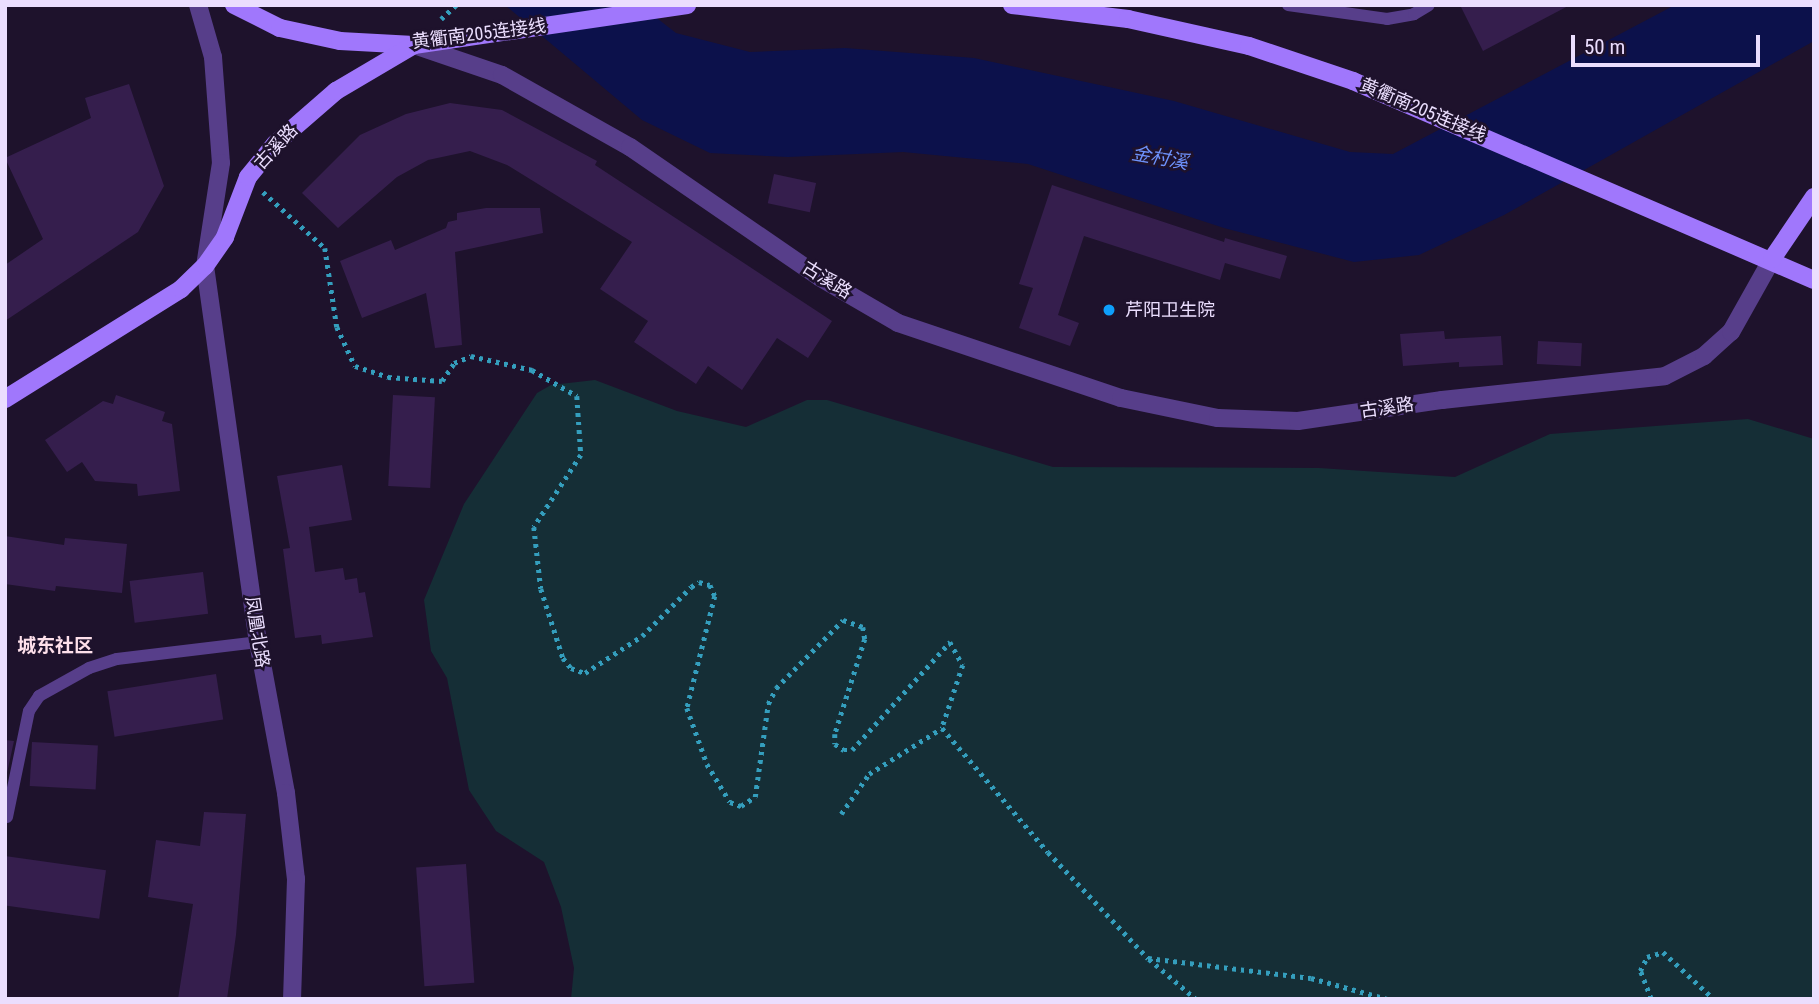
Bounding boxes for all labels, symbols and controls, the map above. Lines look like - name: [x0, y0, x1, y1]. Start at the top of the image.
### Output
- street label: 黄衢南205连接线: [411, 15, 547, 53]
- scale bar: [1574, 21, 1763, 65]
- text: 50 m: [1584, 35, 1625, 59]
- street label: 黄衢南205连接线: [1357, 74, 1489, 146]
- street label: 古溪路: [250, 120, 302, 174]
- water label: 金村溪: [1130, 142, 1190, 174]
- street label: 古溪路: [798, 257, 856, 303]
- place label: 芹阳卫生院: [1125, 299, 1215, 321]
- marker: 芹阳卫生院: [1099, 300, 1119, 320]
- street label: 古溪路: [1359, 394, 1415, 422]
- street label: 凤凰北路: [241, 595, 273, 669]
- district label: 城东社区: [17, 635, 93, 657]

